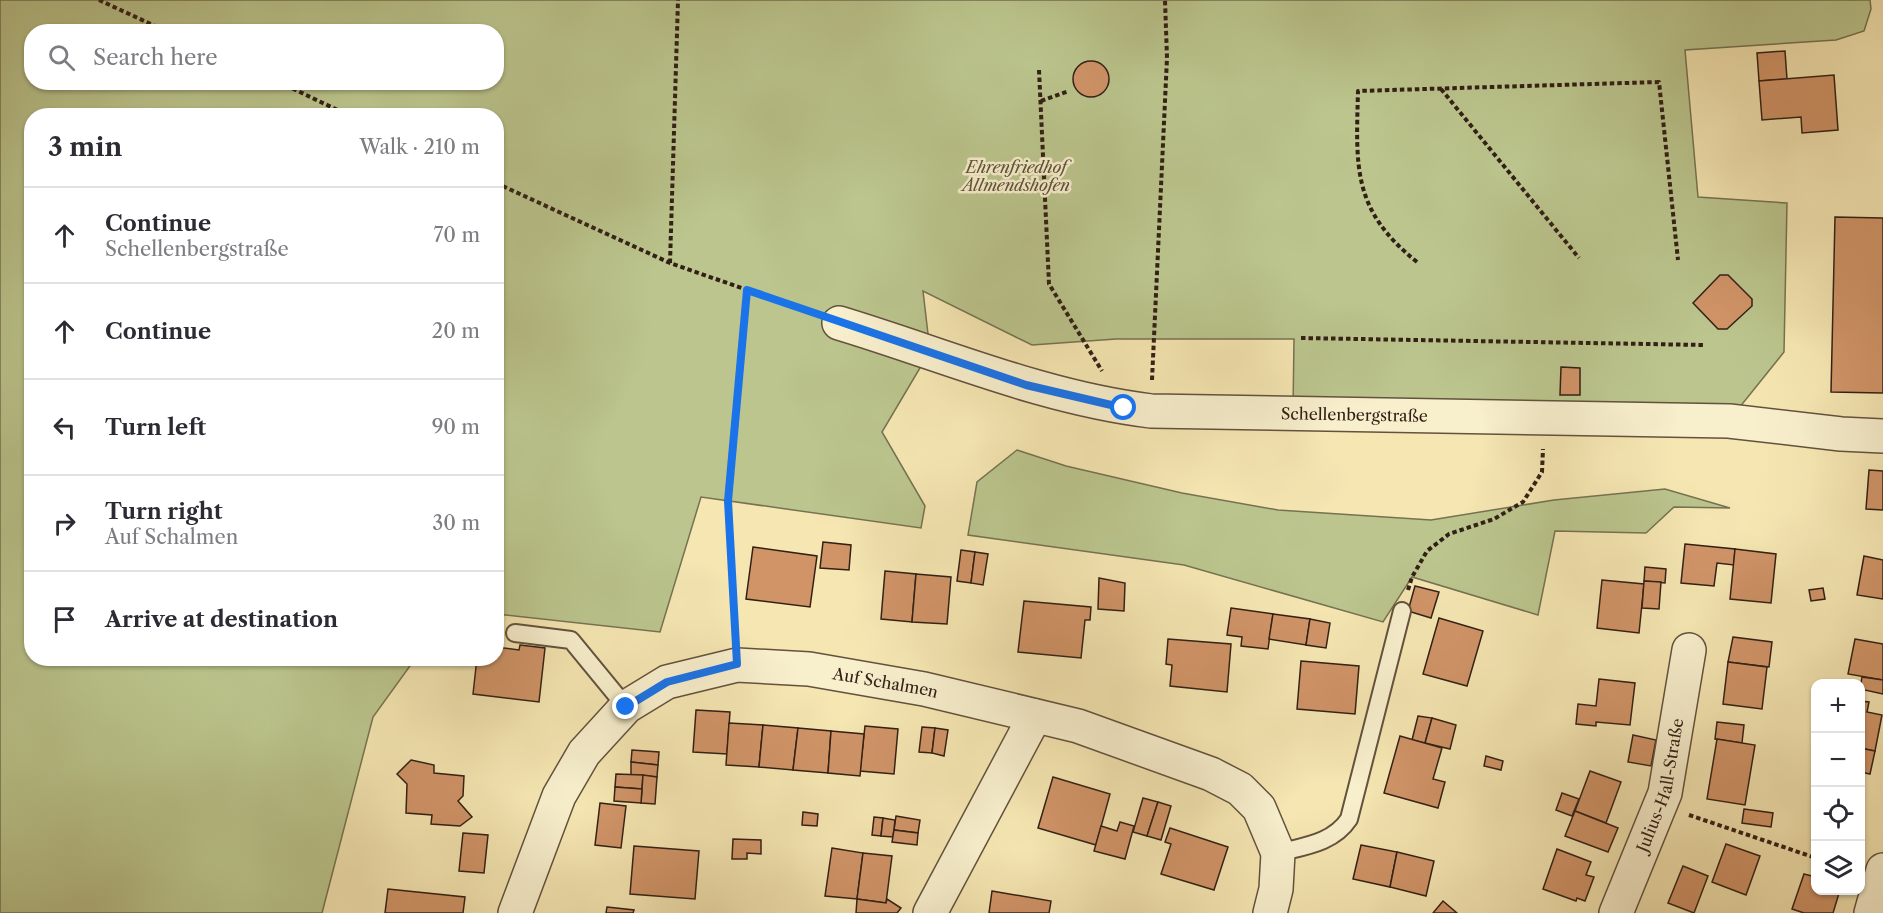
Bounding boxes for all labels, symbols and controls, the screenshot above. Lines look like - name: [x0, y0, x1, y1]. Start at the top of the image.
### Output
- search box: [24, 24, 504, 90]
- icon: search: [45, 41, 78, 74]
- text: Search here: [93, 44, 218, 71]
- text: 3 min: [48, 131, 122, 163]
- text: Walk · 210 m: [359, 135, 480, 159]
- park label: Ehrenfriedhof Allmendshofen: [959, 157, 1072, 195]
- text: Continue: [105, 210, 211, 237]
- icon: ahead: [48, 219, 81, 252]
- text: 70 m: [434, 223, 480, 247]
- text: Schellenbergstraße: [105, 237, 289, 261]
- icon: ahead: [48, 315, 81, 348]
- text: Continue: [105, 318, 211, 345]
- text: 20 m: [432, 319, 480, 343]
- route start: [1110, 394, 1136, 420]
- street label: Schellenbergstraße: [1281, 403, 1428, 426]
- icon: left: [48, 411, 81, 444]
- text: Turn left: [105, 414, 206, 441]
- text: 90 m: [432, 415, 480, 439]
- text: Turn right: [105, 498, 223, 525]
- icon: right: [48, 507, 81, 540]
- text: 30 m: [432, 511, 480, 535]
- text: Auf Schalmen: [105, 525, 238, 549]
- icon: arrive: [48, 603, 81, 636]
- text: Arrive at destination: [105, 606, 338, 633]
- street label: Auf Schalmen: [830, 663, 940, 702]
- map controls: [1811, 679, 1865, 895]
- button: +: [1811, 679, 1865, 733]
- route end: [612, 693, 638, 719]
- street label: Julius-Hall-Straße: [1631, 717, 1687, 858]
- button: −: [1811, 733, 1865, 787]
- button: locate: [1811, 787, 1865, 841]
- button: layers: [1811, 841, 1865, 895]

